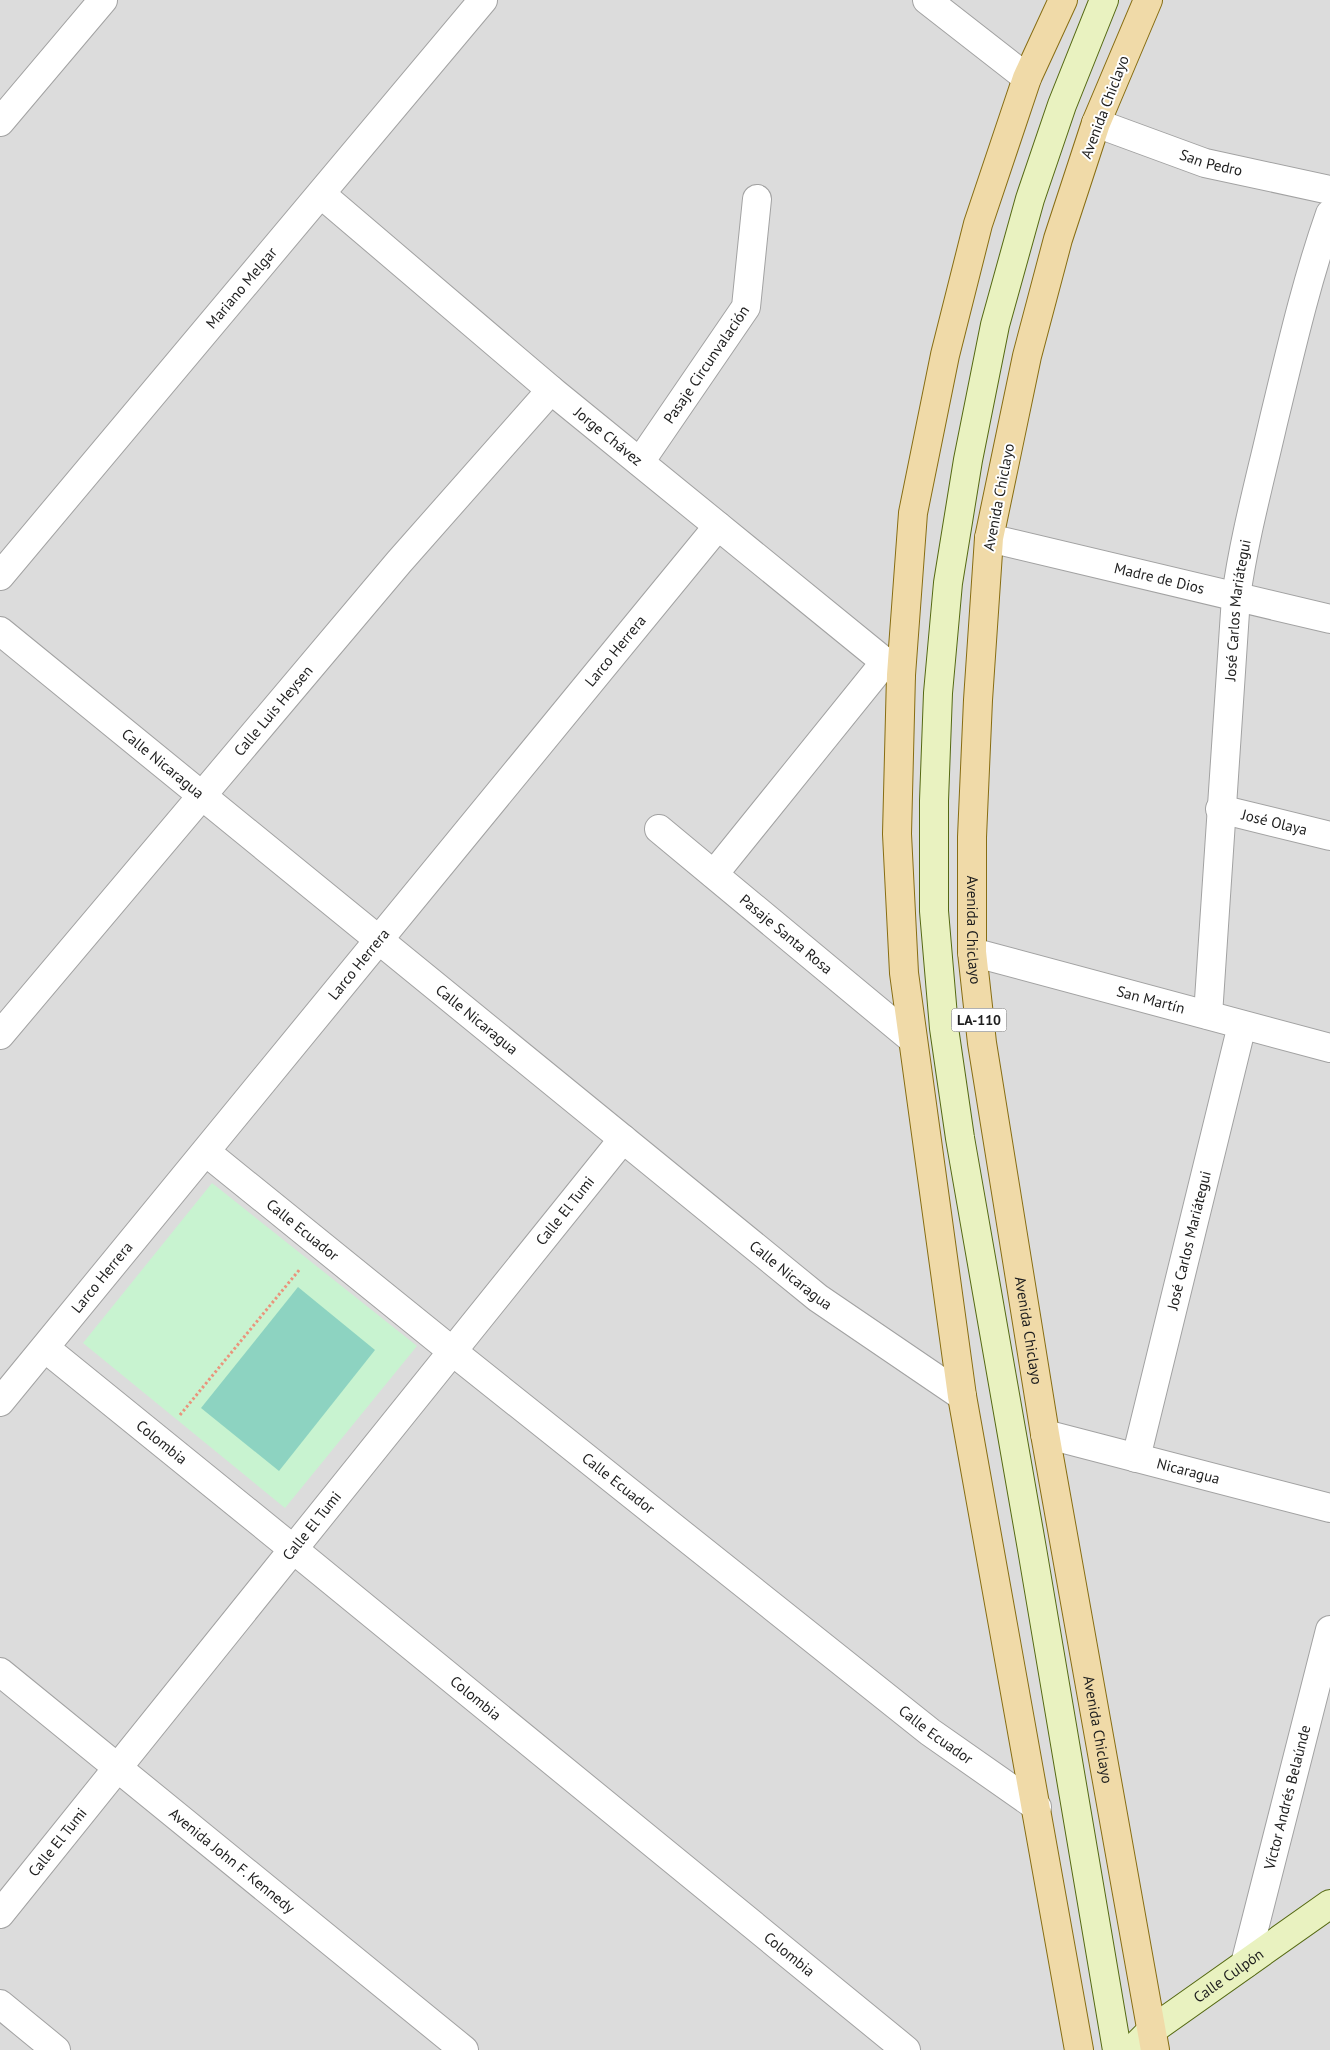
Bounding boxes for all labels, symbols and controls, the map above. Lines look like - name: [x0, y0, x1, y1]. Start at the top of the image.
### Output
- street label: Avenida Chiclayo: [1076, 53, 1133, 161]
- street label: San Pedro: [1177, 145, 1244, 180]
- street label: Mariano Melgar: [202, 243, 281, 332]
- street label: Pasaje Circunvalación: [659, 302, 753, 427]
- street label: Jorge Chávez: [570, 402, 647, 470]
- street label: Avenida Chiclayo: [979, 442, 1018, 552]
- street label: José Carlos Mariátegui: [1220, 538, 1255, 683]
- street label: Madre de Dios: [1112, 558, 1206, 598]
- street label: Larco Herrera: [580, 611, 650, 690]
- street label: Calle Luis Heysen: [229, 661, 317, 760]
- street label: Calle Nicaragua: [118, 724, 208, 803]
- street label: José Olaya: [1239, 804, 1309, 839]
- street label: Avenida Chiclayo: [963, 875, 985, 985]
- street label: Pasaje Santa Rosa: [736, 890, 837, 978]
- street label: Larco Herrera: [324, 924, 393, 1003]
- street label: Calle Nicaragua: [432, 980, 522, 1058]
- street label: San Martín: [1115, 981, 1187, 1018]
- road number: LA-110: [952, 1008, 1006, 1032]
- street label: José Carlos Mariátegui: [1162, 1169, 1215, 1313]
- street label: Calle El Tumi: [531, 1172, 598, 1249]
- street label: Calle Ecuador: [263, 1195, 343, 1265]
- street label: Calle Nicaragua: [746, 1236, 836, 1314]
- street label: Larco Herrera: [67, 1238, 136, 1317]
- street label: Avenida Chiclayo: [1011, 1275, 1047, 1386]
- street label: Colombia: [132, 1416, 191, 1468]
- street label: Calle Ecuador: [578, 1448, 659, 1518]
- street label: Nicaragua: [1155, 1453, 1222, 1488]
- street label: Calle El Tumi: [278, 1487, 345, 1564]
- street label: Colombia: [447, 1671, 505, 1724]
- street label: Avenida Chiclayo: [1079, 1674, 1117, 1785]
- street label: Calle Ecuador: [895, 1701, 977, 1768]
- street label: Víctor Andrés Belaúnde: [1259, 1723, 1314, 1873]
- street label: Calle El Tumi: [24, 1804, 91, 1880]
- street label: Avenida John F. Kennedy: [165, 1804, 299, 1917]
- street label: Colombia: [760, 1928, 819, 1981]
- street label: Calle Culpón: [1190, 1944, 1267, 2007]

